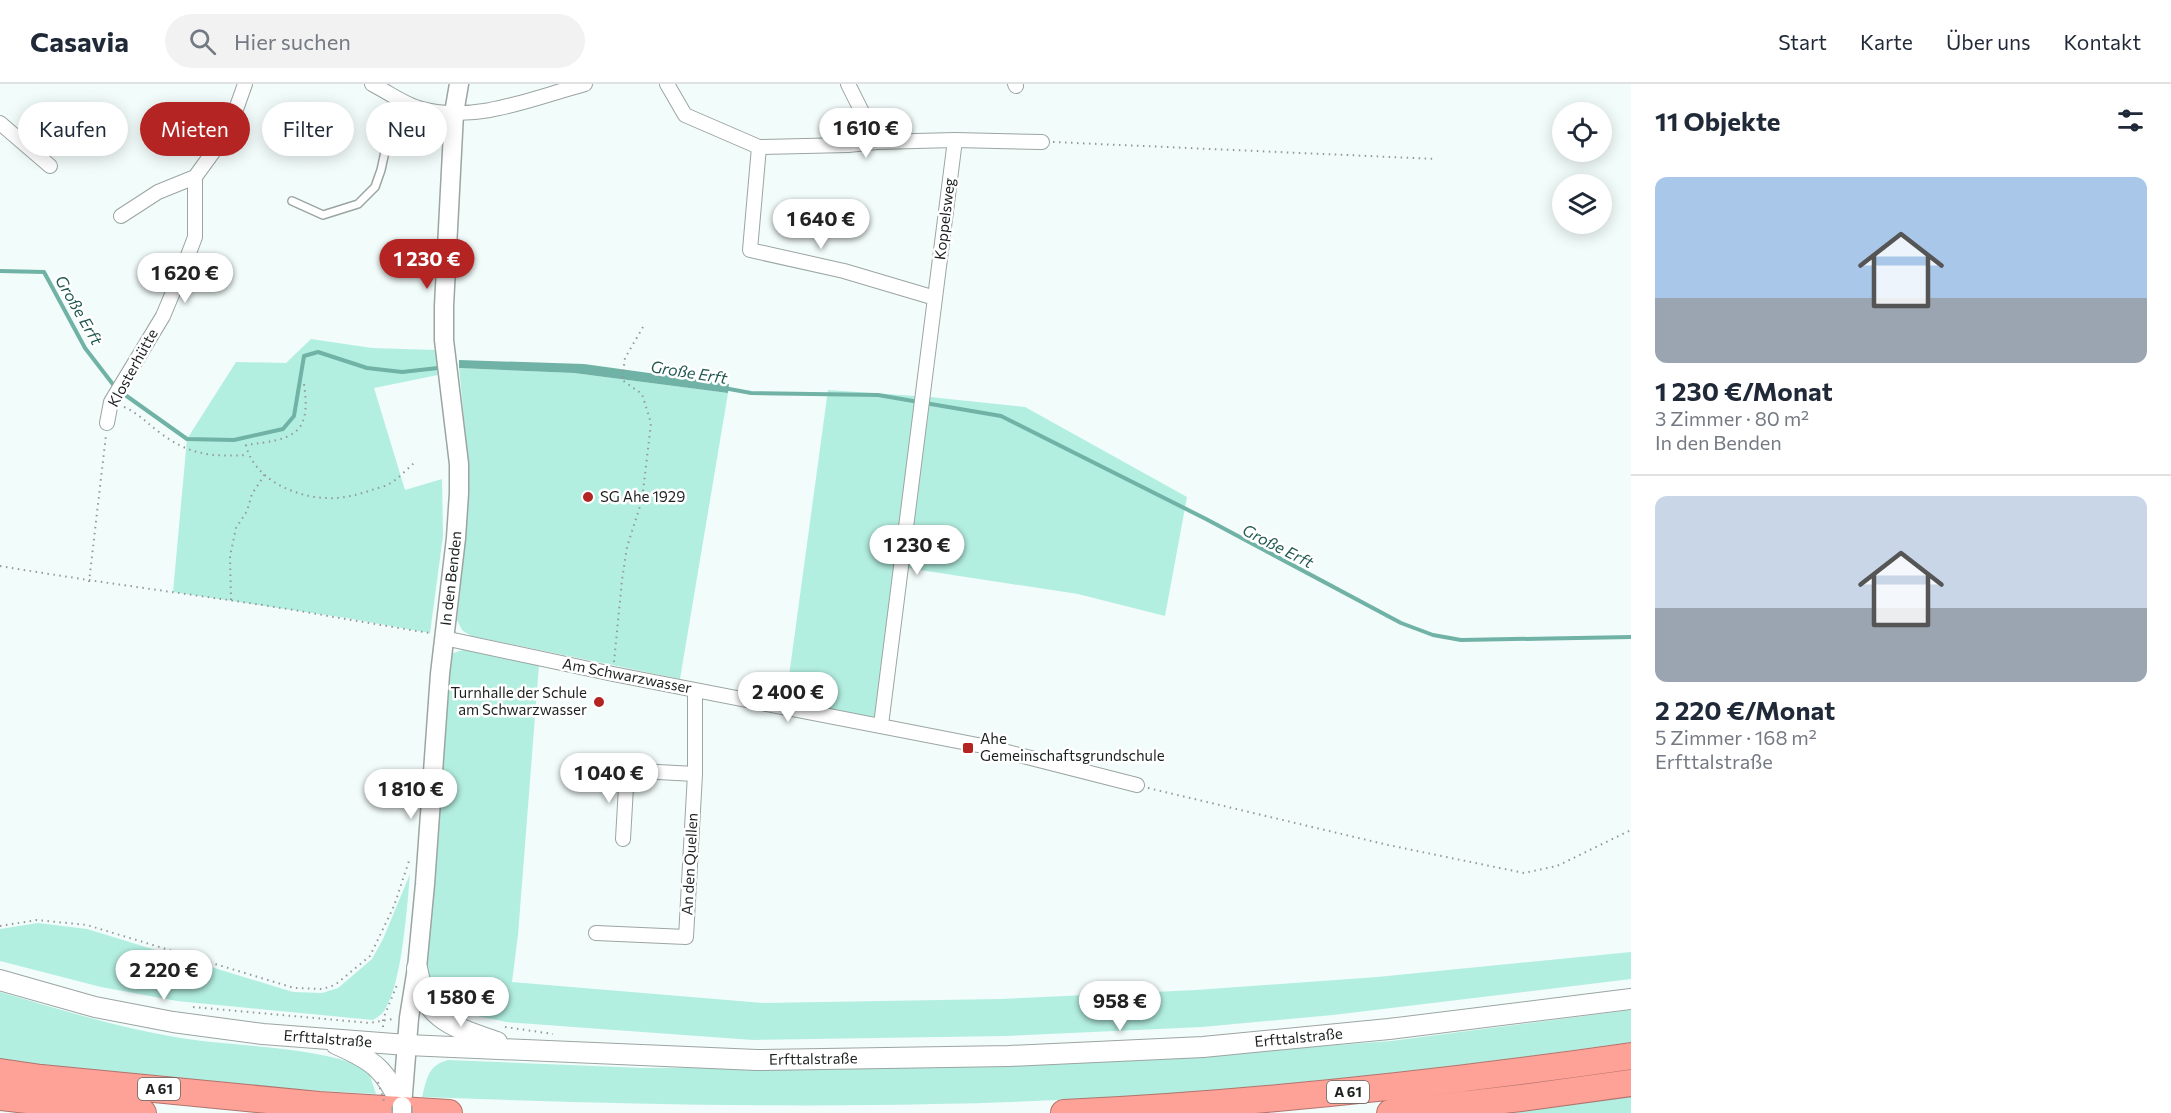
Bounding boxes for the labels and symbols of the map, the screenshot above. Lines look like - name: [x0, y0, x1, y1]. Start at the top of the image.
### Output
- pin: 1 610 €: [811, 108, 921, 159]
- street label: Koppelsweg: [930, 177, 958, 261]
- pin: 1 640 €: [766, 199, 876, 250]
- pin: 1 230 €: [372, 239, 482, 290]
- pin: 1 620 €: [130, 253, 240, 304]
- water label: Große Erft: [52, 272, 107, 348]
- street label: Klosterhütte: [103, 325, 161, 410]
- water label: Große Erft: [650, 356, 729, 387]
- place label: SG Ahe 1929: [600, 487, 685, 505]
- marker: SG Ahe 1929: [581, 490, 595, 504]
- water label: Große Erft: [1240, 520, 1317, 572]
- pin: 1 230 €: [862, 525, 972, 576]
- street label: In den Benden: [436, 531, 464, 627]
- street label: Am Schwarzwasser: [561, 654, 693, 696]
- pin: 2 400 €: [733, 672, 843, 723]
- place label: Turnhalle der Schule am Schwarzwasser: [450, 683, 587, 718]
- marker: Turnhalle der Schule am Schwarzwasser: [592, 695, 606, 709]
- place label: Ahe Gemeinschaftsgrundschule: [980, 729, 1165, 764]
- marker: Ahe Gemeinschaftsgrundschule: [961, 741, 975, 755]
- pin: 1 040 €: [554, 753, 664, 804]
- pin: 1 810 €: [356, 769, 466, 820]
- street label: An den Quellen: [677, 812, 701, 916]
- pin: 2 220 €: [109, 950, 219, 1001]
- pin: 1 580 €: [406, 977, 516, 1028]
- pin: 958 €: [1078, 981, 1162, 1032]
- street label: Erfttalstraße: [1254, 1024, 1343, 1050]
- street label: Erfttalstraße: [283, 1026, 373, 1050]
- street label: Erfttalstraße: [769, 1048, 858, 1068]
- road number: A 61: [138, 1078, 180, 1100]
- road number: A 61: [1327, 1081, 1369, 1103]

